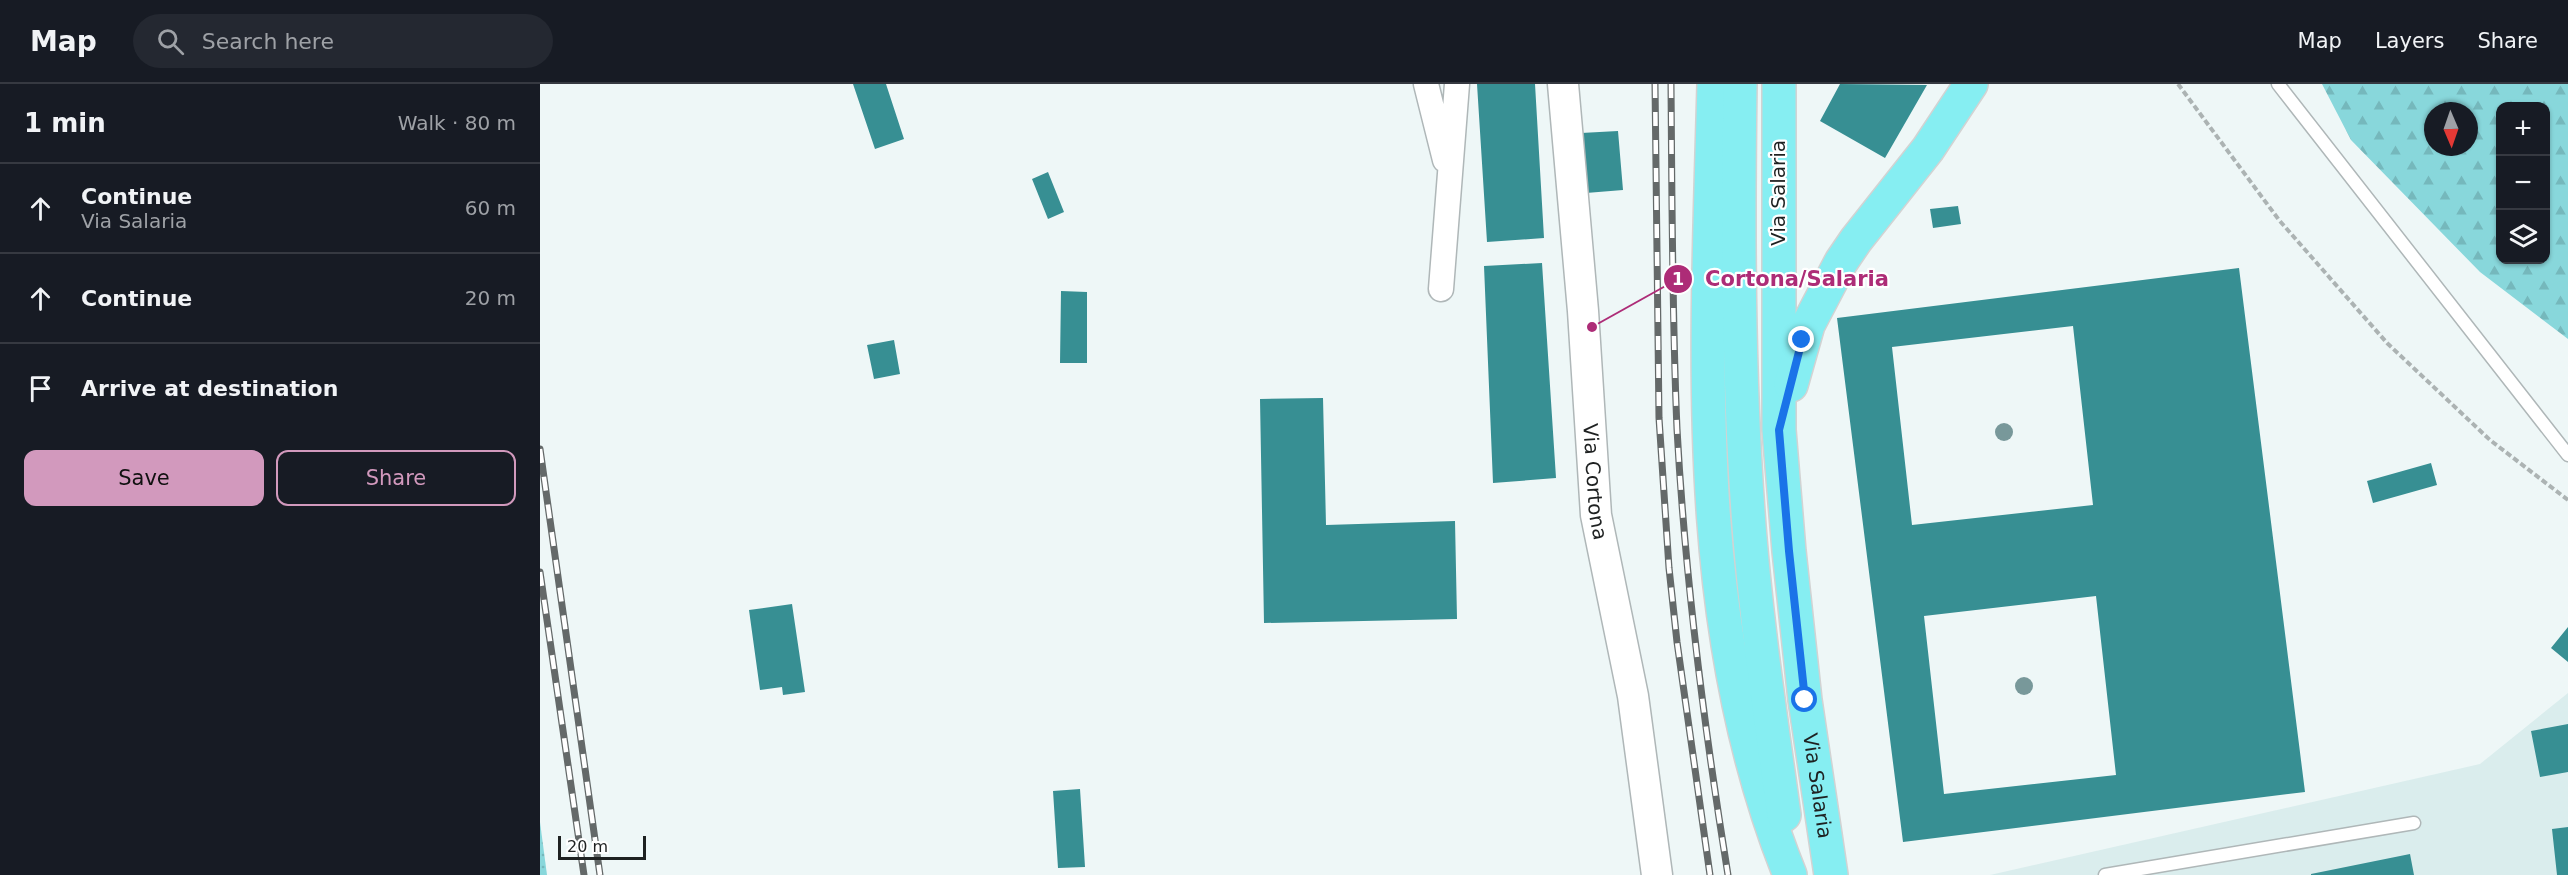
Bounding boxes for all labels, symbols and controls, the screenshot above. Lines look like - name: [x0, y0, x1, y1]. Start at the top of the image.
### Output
- search box: [133, 14, 553, 68]
- text: Map: [30, 25, 97, 58]
- icon: search: [154, 25, 187, 58]
- text: Search here: [202, 29, 334, 54]
- text: Map: [2298, 29, 2342, 53]
- text: Layers: [2375, 29, 2444, 53]
- text: Share: [2477, 29, 2538, 53]
- north arrow: [2424, 102, 2478, 156]
- map controls: [2496, 102, 2550, 264]
- button: +: [2496, 102, 2550, 156]
- text: 1 min: [24, 108, 106, 138]
- text: Walk · 80 m: [398, 111, 516, 135]
- street label: Via Salaria: [1766, 140, 1790, 246]
- button: −: [2496, 156, 2550, 210]
- text: Continue: [81, 184, 192, 209]
- icon: ahead: [24, 192, 57, 225]
- text: 60 m: [465, 196, 516, 220]
- text: Via Salaria: [81, 209, 187, 233]
- button: layers: [2496, 210, 2550, 264]
- callout: Cortona/Salaria: [1663, 259, 1901, 298]
- text: Cortona/Salaria: [1705, 267, 1889, 291]
- text: 1: [1672, 268, 1684, 289]
- icon: ahead: [24, 282, 57, 315]
- text: Continue: [81, 286, 192, 311]
- text: 20 m: [465, 286, 516, 310]
- route end: [1788, 326, 1814, 352]
- icon: arrive: [24, 372, 57, 405]
- text: Arrive at destination: [81, 376, 338, 401]
- street label: Via Cortona: [1578, 423, 1613, 542]
- button: Save: [24, 450, 264, 506]
- button: Share: [276, 450, 516, 506]
- route start: [1791, 686, 1817, 712]
- street label: Via Salaria: [1798, 731, 1837, 840]
- scale bar: [558, 833, 646, 860]
- text: 20 m: [567, 837, 608, 856]

